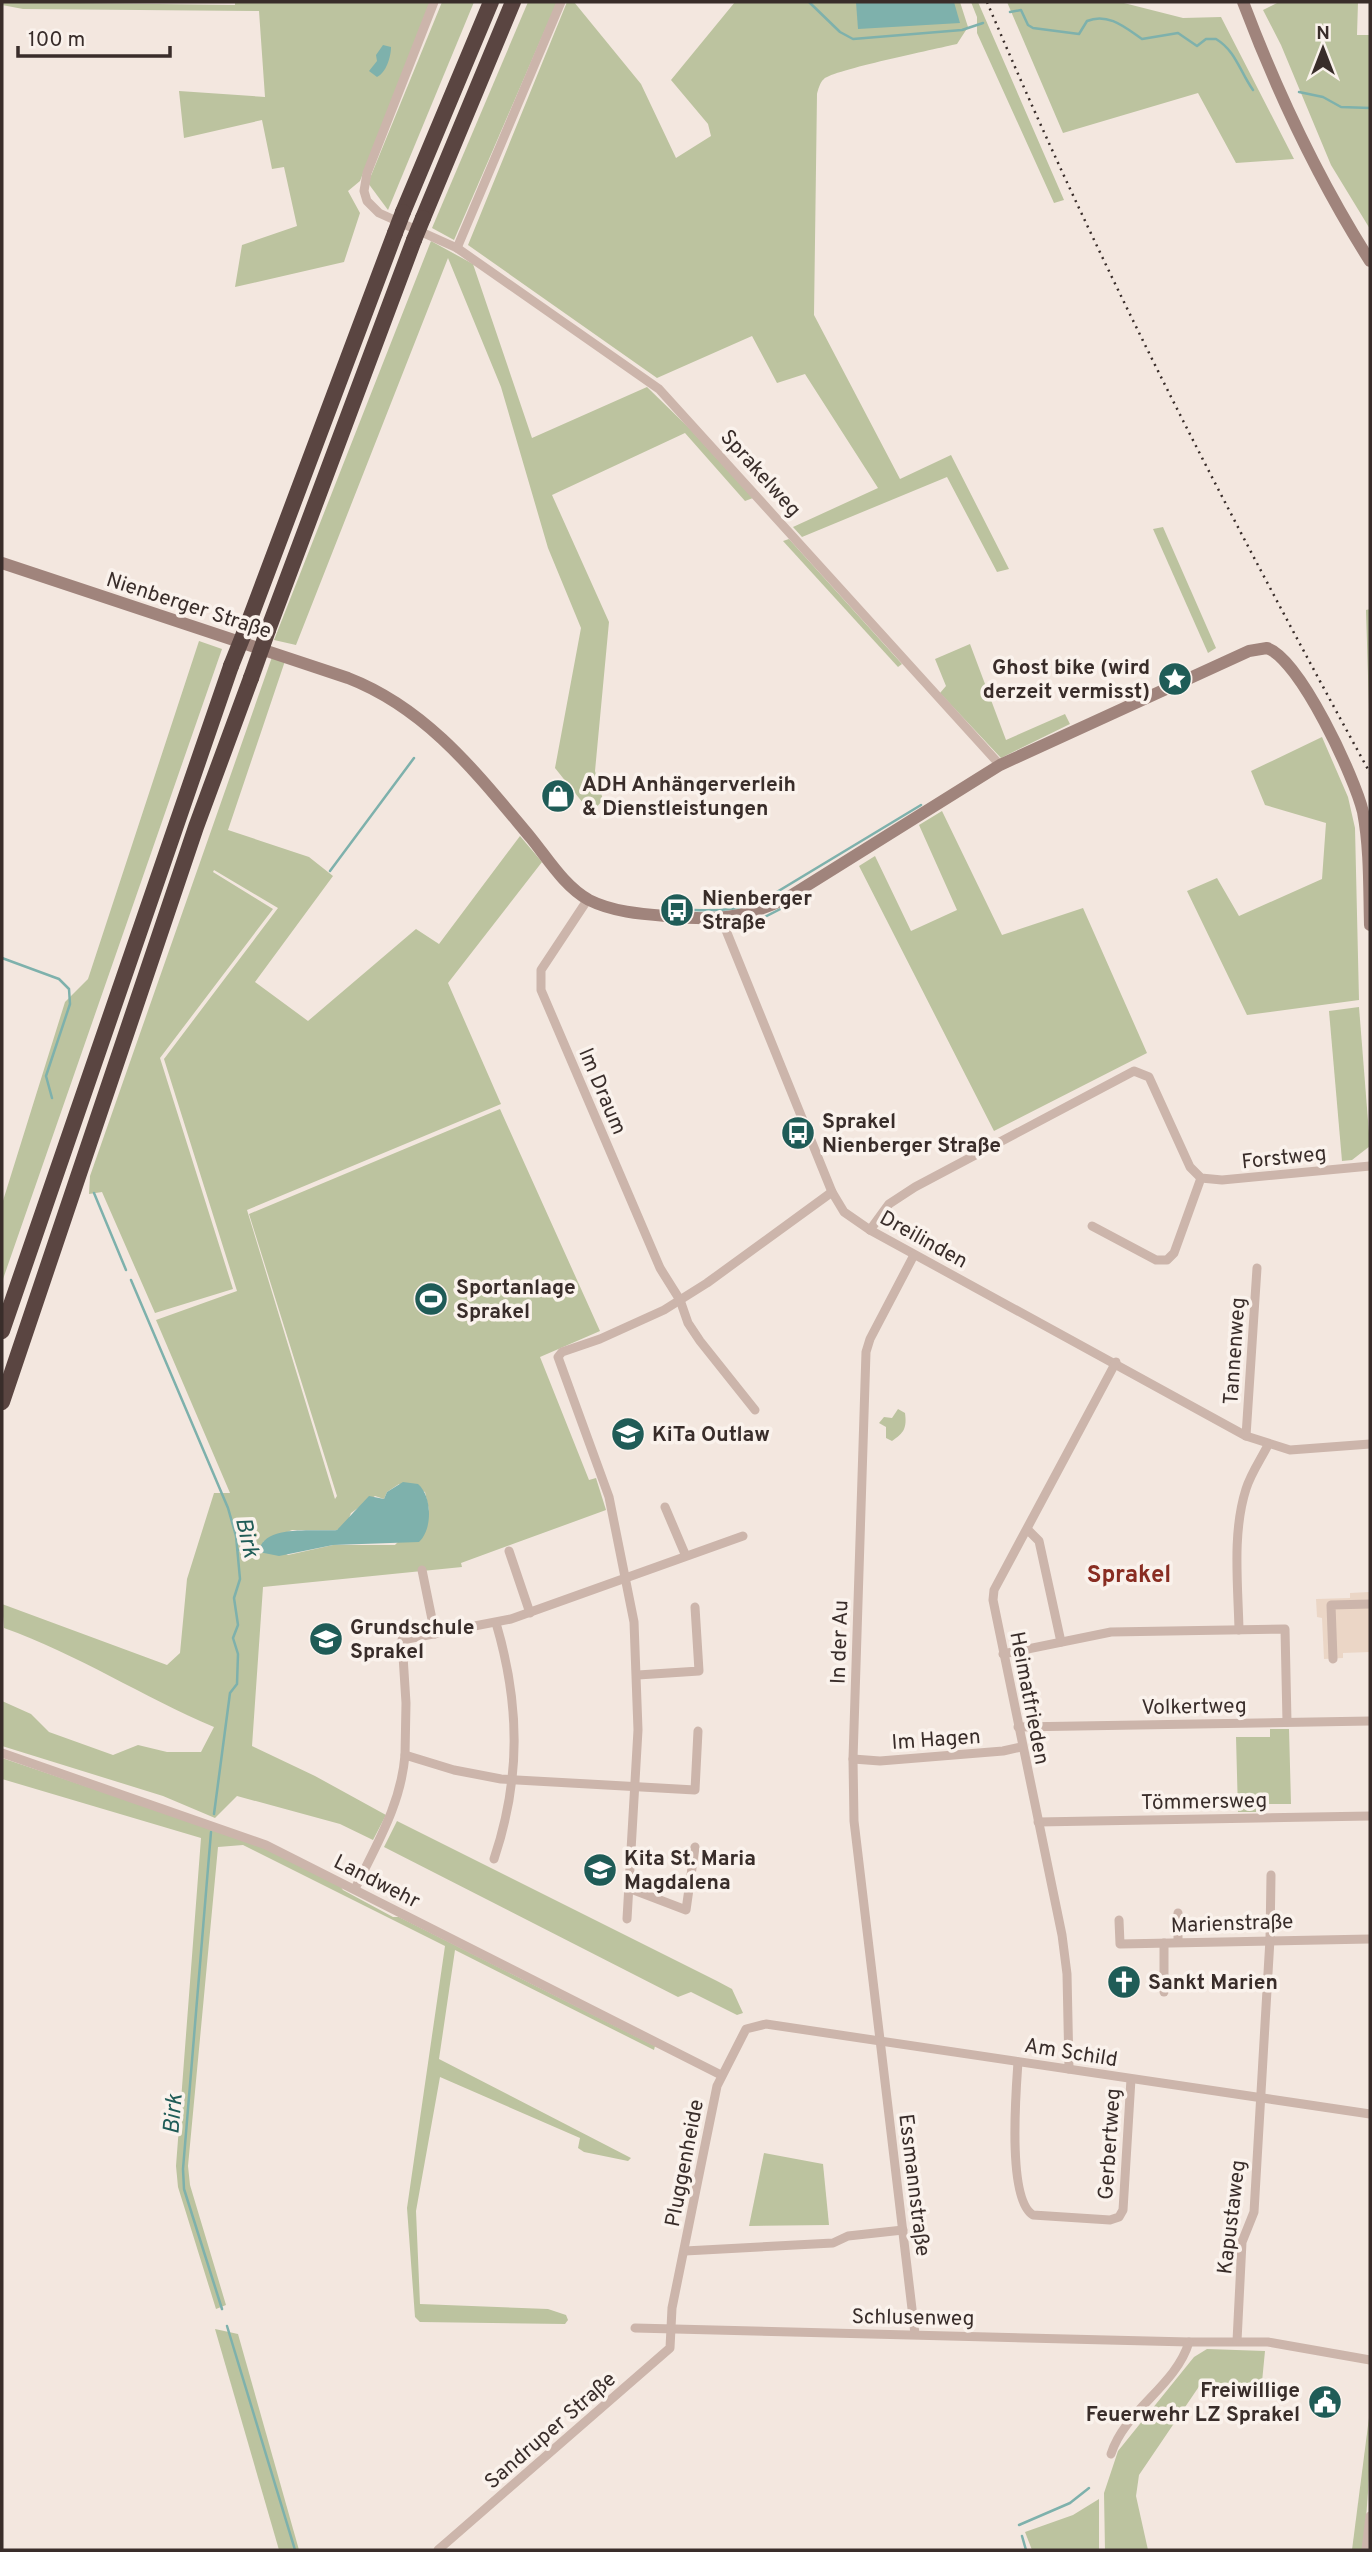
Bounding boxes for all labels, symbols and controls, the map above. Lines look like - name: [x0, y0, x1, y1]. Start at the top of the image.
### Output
- scale bar: [18, 14, 170, 58]
- north arrow: [1288, 14, 1358, 84]
- text: N: [1316, 22, 1330, 46]
- text: 100 m: [28, 27, 85, 54]
- street label: Sprakelweg: [713, 425, 806, 523]
- street label: Nienberger Straße: [102, 567, 275, 646]
- place label: Ghost bike (wird derzeit vermisst): [983, 655, 1150, 706]
- place icon: Ghost bike (wird derzeit vermisst): [1156, 660, 1194, 698]
- place label: ADH Anhängerverleih & Dienstleistungen: [582, 772, 796, 823]
- shop icon: ADH Anhängerverleih & Dienstleistungen: [539, 777, 577, 815]
- place label: Nienberger Straße: [702, 886, 812, 937]
- bus stop icon: Nienberger Straße: [658, 891, 696, 929]
- street label: Im Draum: [571, 1044, 632, 1139]
- place label: Sprakel Nienberger Straße: [822, 1109, 1001, 1160]
- bus stop icon: Sprakel Nienberger Straße: [779, 1114, 817, 1152]
- street label: Forstweg: [1240, 1141, 1328, 1176]
- street label: Dreilinden: [874, 1205, 972, 1276]
- place label: Sportanlage Sprakel: [456, 1275, 576, 1326]
- sports icon: Sportanlage Sprakel: [412, 1280, 450, 1318]
- street label: Tannenweg: [1218, 1296, 1253, 1406]
- school or university icon: KiTa Outlaw: [609, 1415, 647, 1453]
- place label: KiTa Outlaw: [652, 1422, 770, 1449]
- water label: Birk: [227, 1515, 264, 1561]
- district label: Sprakel: [1087, 1561, 1171, 1591]
- street label: In der Au: [826, 1599, 855, 1685]
- place label: Grundschule Sprakel: [350, 1615, 474, 1666]
- school or university icon: Grundschule Sprakel: [307, 1620, 345, 1658]
- street label: Heimatfrieden: [1002, 1629, 1055, 1767]
- street label: Volkertweg: [1141, 1693, 1247, 1722]
- street label: Im Hagen: [891, 1724, 982, 1757]
- street label: Tömmersweg: [1141, 1788, 1267, 1817]
- place label: Kita St. Maria Magdalena: [624, 1846, 756, 1897]
- street label: Landwehr: [329, 1849, 424, 1916]
- school or university icon: Kita St. Maria Magdalena: [581, 1851, 619, 1889]
- street label: Marienstraße: [1170, 1909, 1294, 1940]
- church icon: Sankt Marien: [1105, 1963, 1143, 2001]
- place label: Sankt Marien: [1148, 1970, 1278, 1997]
- street label: Am Schild: [1022, 2033, 1119, 2074]
- street label: Gerbertweg: [1093, 2087, 1128, 2201]
- water label: Birk: [158, 2092, 191, 2136]
- street label: Pluggenheide: [660, 2097, 711, 2229]
- street label: Essmannstraße: [891, 2112, 936, 2258]
- street label: Kapustaweg: [1212, 2158, 1253, 2276]
- street label: Schlusenweg: [851, 2304, 975, 2333]
- street label: Sandruper Straße: [480, 2367, 622, 2496]
- place label: Freiwillige Feuerwehr LZ Sprakel: [1086, 2378, 1300, 2429]
- public building icon: Freiwillige Feuerwehr LZ Sprakel: [1306, 2383, 1344, 2421]

